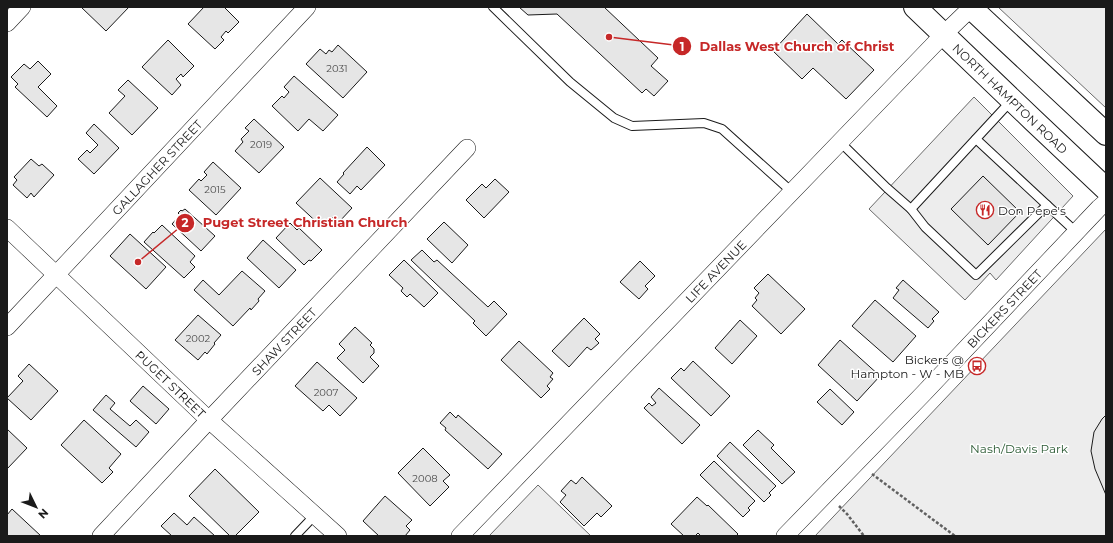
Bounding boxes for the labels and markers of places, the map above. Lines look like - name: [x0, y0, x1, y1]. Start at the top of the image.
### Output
- callout: Dallas West Church of Christ: [672, 34, 903, 59]
- restaurant icon: Don Pepe's: [975, 200, 995, 220]
- place label: Don Pepe's: [998, 203, 1066, 218]
- callout: Puget Street Christian Church: [175, 210, 416, 235]
- place label: Bickers @ Hampton - W - MB: [850, 352, 964, 381]
- bus stop icon: Bickers @ Hampton - W - MB: [967, 356, 987, 376]

